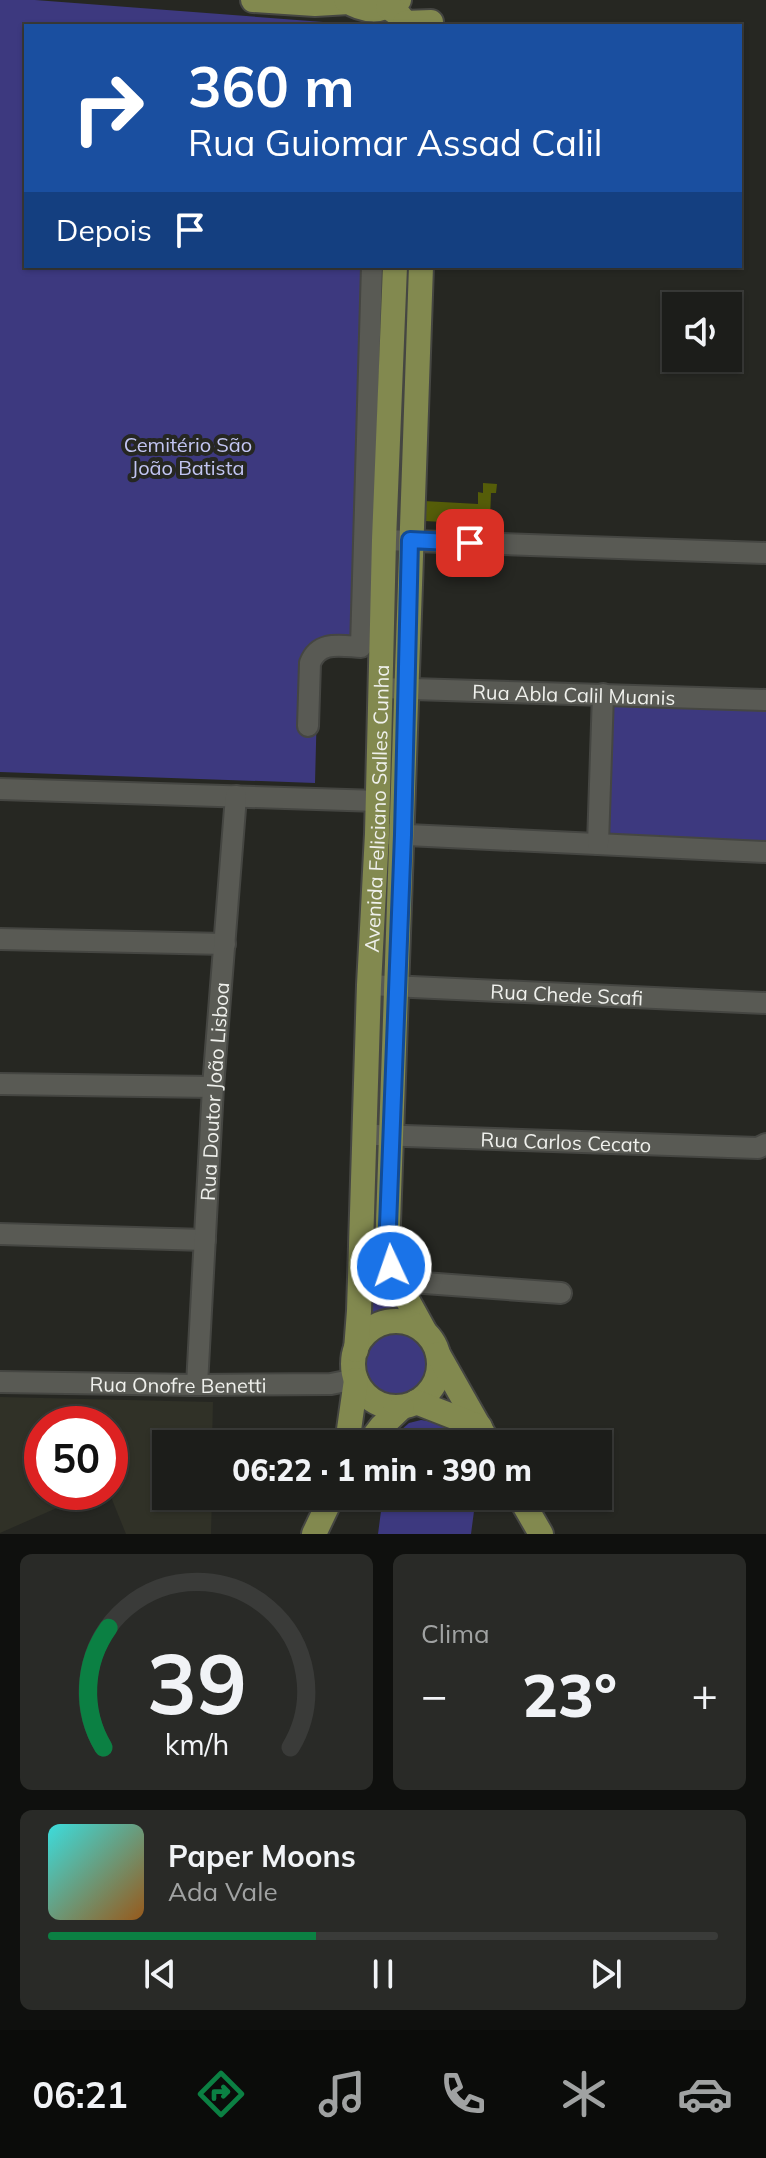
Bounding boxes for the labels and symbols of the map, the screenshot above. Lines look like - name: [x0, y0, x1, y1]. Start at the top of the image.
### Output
- park label: Cemitério São João Batista: [124, 432, 252, 480]
- pin: [436, 509, 504, 577]
- street label: Avenida Feliciano Salles Cunha: [358, 664, 394, 953]
- street label: Rua Abla Calil Muanis: [472, 678, 676, 710]
- street label: Rua Chede Scafi: [490, 978, 644, 1010]
- street label: Rua Doutor João Lisboa: [194, 981, 234, 1201]
- street label: Rua Carlos Cecato: [480, 1126, 652, 1157]
- position arrow: [349, 1224, 433, 1308]
- street label: Rua Onofre Benetti: [89, 1371, 266, 1398]
- speed limit sign: 50: [24, 1406, 128, 1510]

